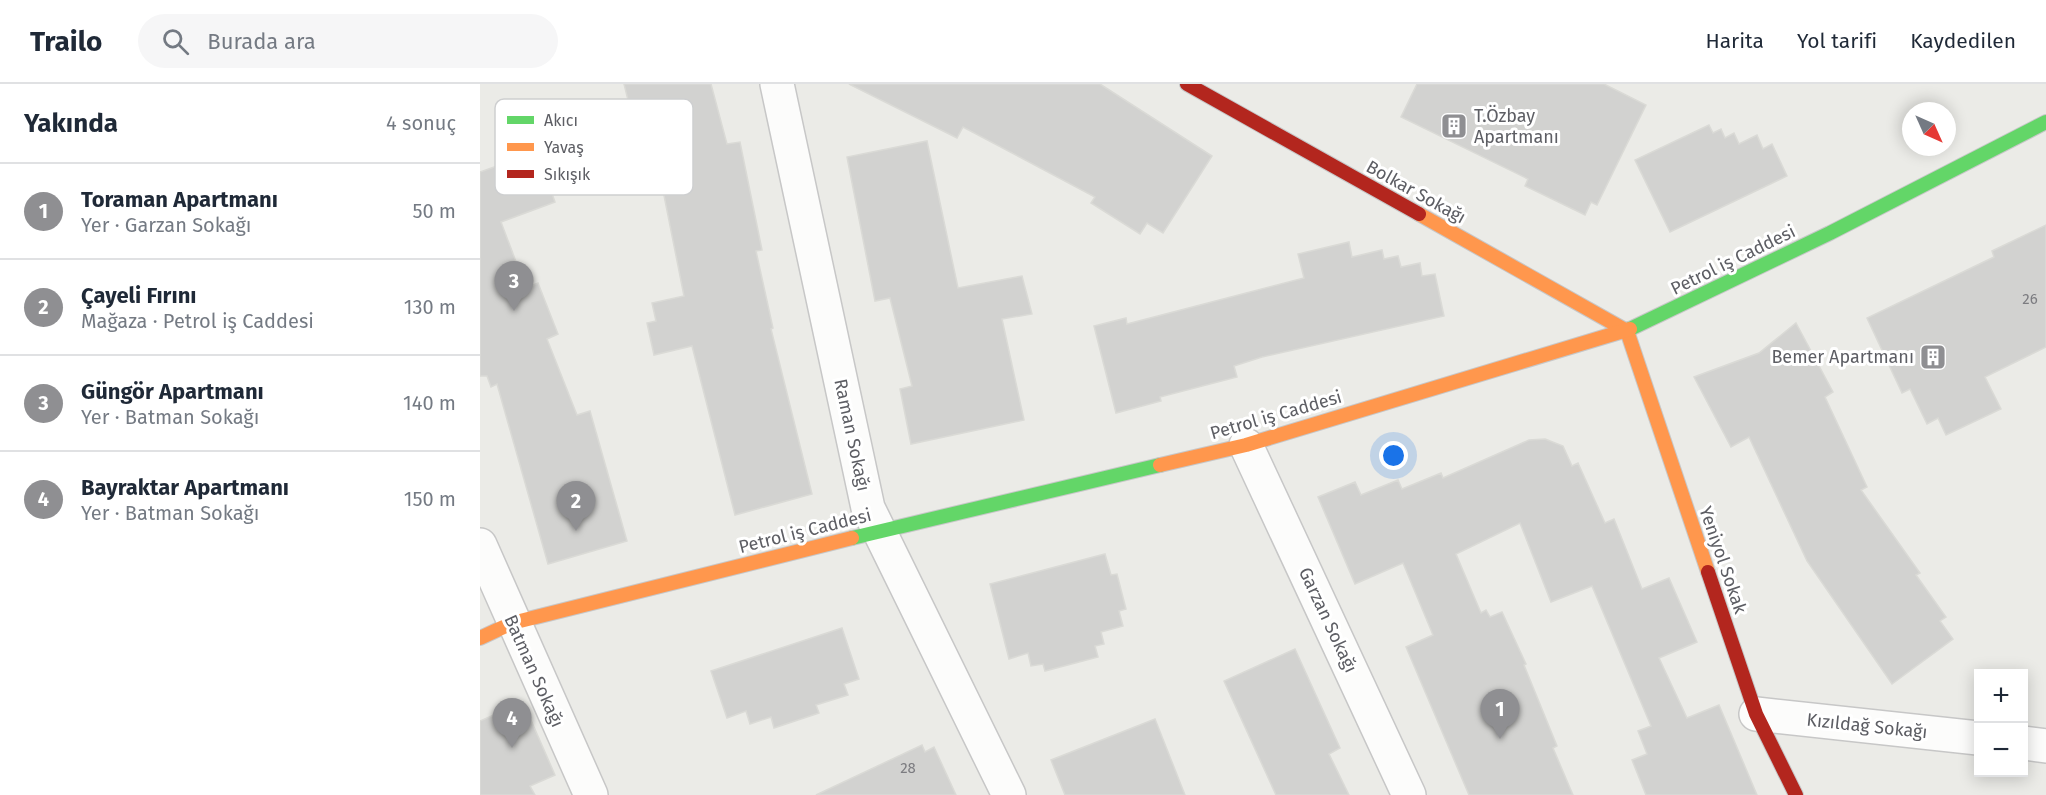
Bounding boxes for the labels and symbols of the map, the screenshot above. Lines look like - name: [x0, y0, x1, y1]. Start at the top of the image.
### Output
- legend: [495, 99, 693, 195]
- north arrow: [1902, 102, 1956, 156]
- place label: T.Özbay Apartmanı: [1474, 105, 1559, 148]
- text: Akıcı: [544, 111, 578, 130]
- building icon: T.Özbay Apartmanı: [1439, 111, 1469, 141]
- text: Yavaş: [544, 138, 584, 158]
- street label: Bolkar Sokağı: [1362, 156, 1470, 228]
- text: Sıkışık: [544, 165, 591, 185]
- street label: Petrol iş Caddesi: [1667, 220, 1799, 300]
- pin: 3: [495, 262, 534, 311]
- house number: 26: [2022, 290, 2038, 308]
- building icon: Bemer Apartmanı: [1918, 342, 1948, 372]
- place label: Bemer Apartmanı: [1771, 346, 1914, 368]
- street label: Raman Sokağı: [829, 377, 875, 493]
- street label: Petrol iş Caddesi: [1208, 386, 1344, 444]
- your location: [1379, 441, 1408, 470]
- pin: 2: [556, 482, 596, 531]
- street label: Petrol iş Caddesi: [736, 504, 874, 558]
- street label: Yeniyol Sokak: [1694, 504, 1752, 617]
- street label: Garzan Sokağı: [1294, 564, 1362, 676]
- street label: Batman Sokağı: [499, 611, 569, 731]
- pin: 1: [1480, 690, 1520, 739]
- pin: 4: [492, 698, 531, 748]
- street label: Kızıldağ Sokağı: [1805, 709, 1929, 743]
- house number: 28: [900, 759, 916, 777]

